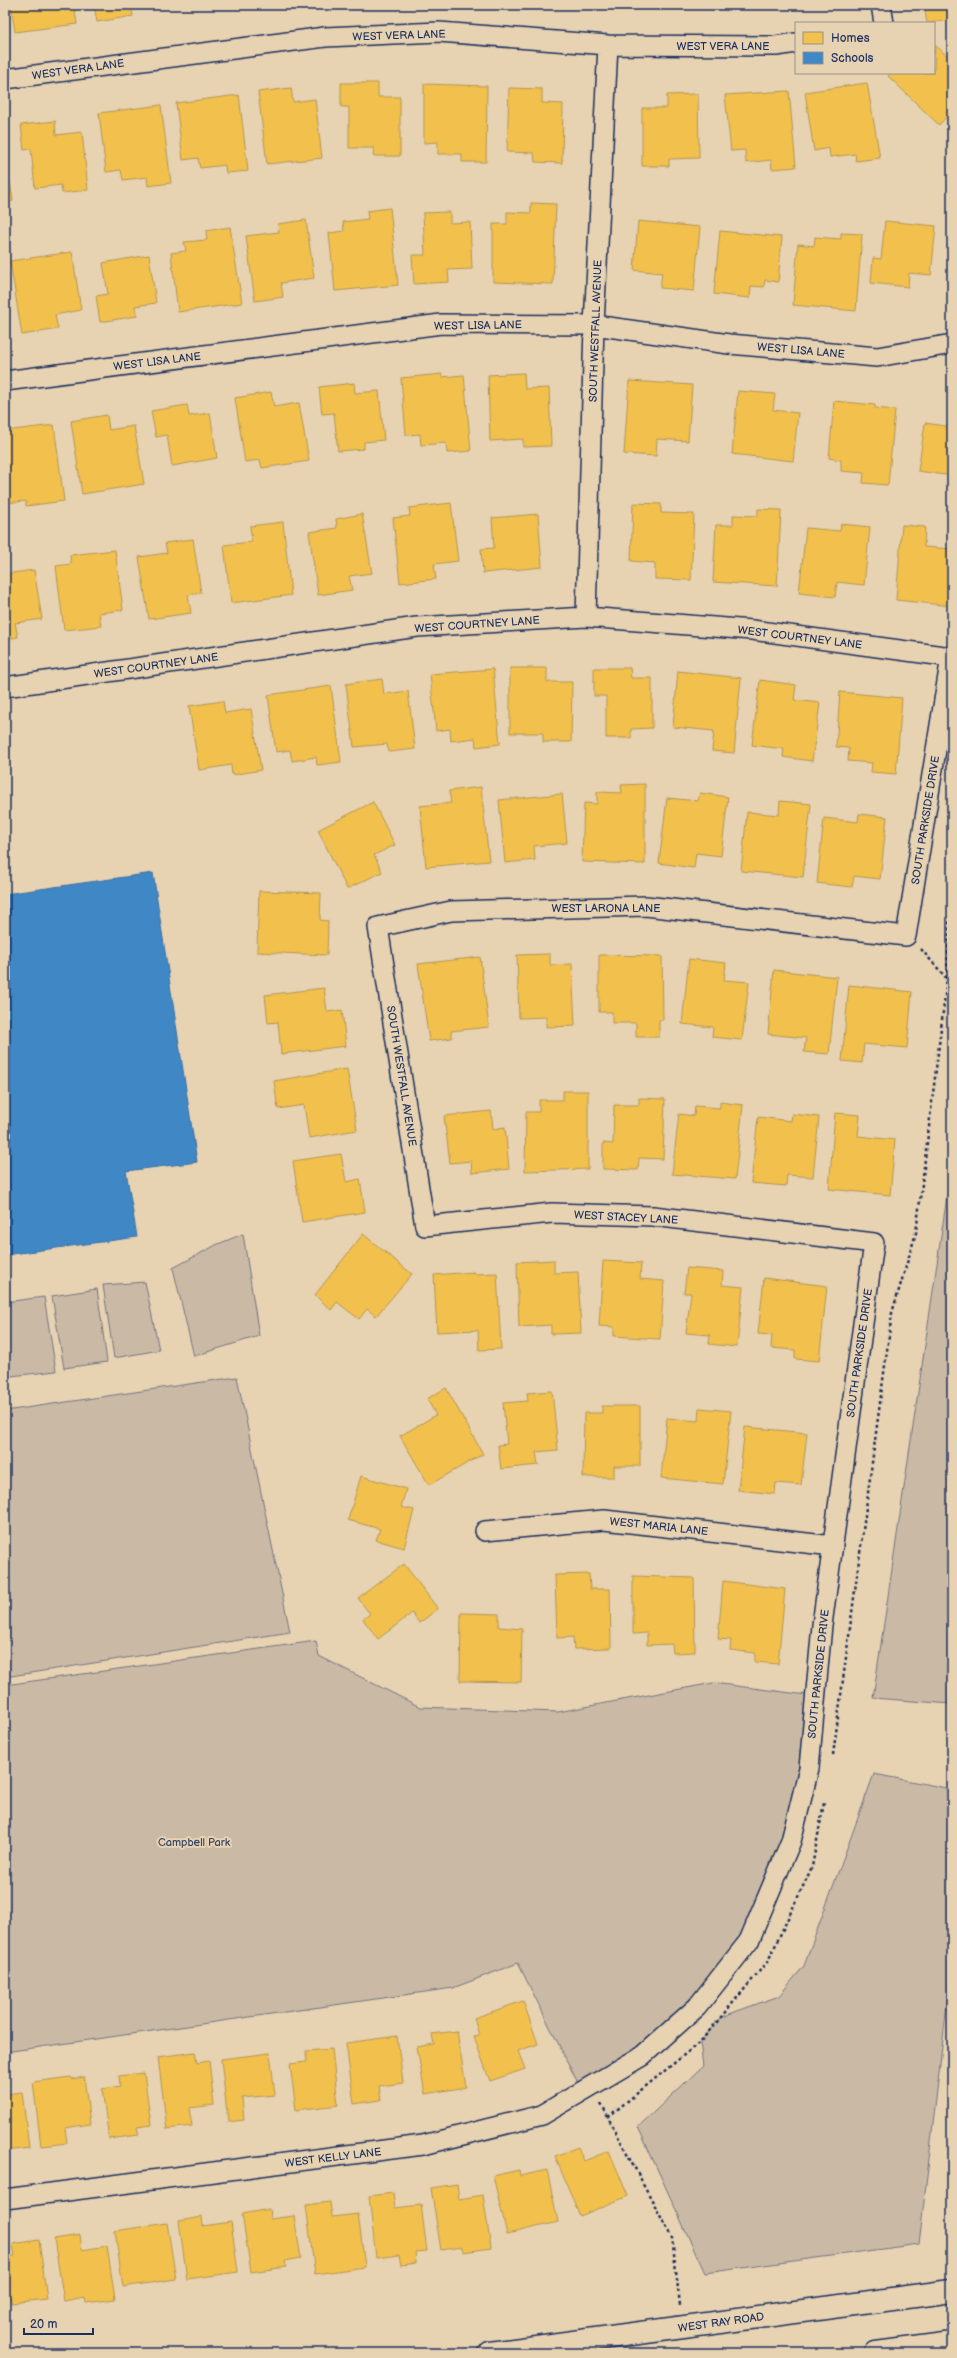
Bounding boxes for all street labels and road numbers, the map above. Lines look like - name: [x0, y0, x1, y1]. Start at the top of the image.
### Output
- street label: WEST VERA LANE: [352, 27, 446, 44]
- street label: WEST VERA LANE: [676, 40, 770, 53]
- street label: WEST VERA LANE: [31, 57, 125, 82]
- street label: SOUTH WESTFALL AVENUE: [587, 260, 604, 402]
- street label: WEST LISA LANE: [434, 318, 522, 333]
- street label: WEST LISA LANE: [757, 340, 845, 361]
- street label: WEST LISA LANE: [113, 350, 202, 373]
- street label: WEST COURTNEY LANE: [414, 614, 540, 635]
- street label: WEST COURTNEY LANE: [737, 623, 863, 652]
- street label: WEST COURTNEY LANE: [93, 650, 219, 681]
- street label: SOUTH PARKSIDE DRIVE: [909, 755, 942, 885]
- street label: WEST LARONA LANE: [551, 902, 661, 915]
- street label: SOUTH WESTFALL AVENUE: [384, 1005, 419, 1147]
- street label: WEST STACEY LANE: [573, 1208, 678, 1227]
- street label: SOUTH PARKSIDE DRIVE: [844, 1288, 875, 1418]
- street label: WEST MARIA LANE: [609, 1515, 709, 1538]
- street label: SOUTH PARKSIDE DRIVE: [805, 1609, 832, 1739]
- street label: WEST KELLY LANE: [284, 2145, 382, 2170]
- street label: WEST RAY ROAD: [677, 2310, 765, 2335]

